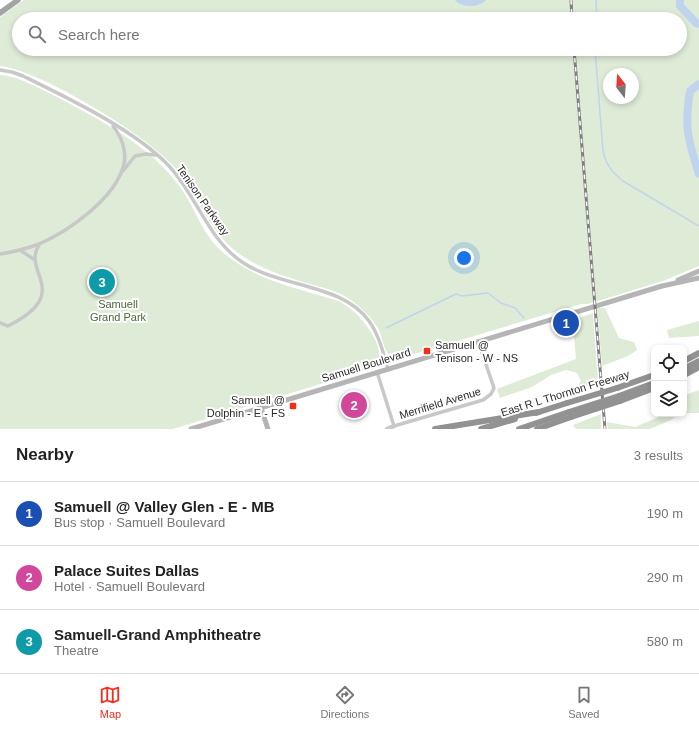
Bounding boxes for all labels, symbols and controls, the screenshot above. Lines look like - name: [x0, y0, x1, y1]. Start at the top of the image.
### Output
- search box: [12, 12, 687, 56]
- icon: search: [26, 23, 48, 45]
- text: Search here: [58, 26, 140, 43]
- north arrow: [603, 68, 639, 104]
- street label: Tenison Parkway: [174, 162, 232, 238]
- your location: [454, 248, 474, 268]
- pin: 3: [89, 267, 115, 297]
- park label: Samuell Grand Park: [90, 298, 147, 323]
- pin: 1: [553, 308, 579, 338]
- place label: Samuell @ Tenison - W - NS: [435, 339, 518, 364]
- map controls: [651, 345, 687, 417]
- button: locate: [651, 345, 687, 381]
- street label: Samuell Boulevard: [320, 346, 412, 384]
- marker: Samuell @ Tenison - W - NS: [422, 346, 432, 356]
- street label: East R L Thornton Freeway: [499, 368, 631, 418]
- button: layers: [651, 381, 687, 417]
- street label: Merrifield Avenue: [398, 385, 482, 421]
- pin: 2: [341, 390, 367, 420]
- place label: Samuell @ Dolphin - E - FS: [207, 394, 285, 419]
- marker: Samuell @ Dolphin - E - FS: [288, 401, 298, 411]
- text: Nearby: [16, 445, 74, 464]
- text: 3 results: [634, 448, 683, 463]
- text: Samuell @ Valley Glen - E - MB: [54, 498, 275, 515]
- text: 1: [25, 506, 33, 521]
- text: 190 m: [647, 506, 683, 521]
- text: Bus stop · Samuell Boulevard: [54, 515, 225, 530]
- text: Palace Suites Dallas: [54, 562, 199, 579]
- text: 2: [25, 570, 33, 585]
- text: 290 m: [647, 570, 683, 585]
- text: Hotel · Samuell Boulevard: [54, 579, 205, 594]
- text: Samuell-Grand Amphitheatre: [54, 626, 261, 643]
- text: 3: [25, 634, 33, 649]
- text: 580 m: [647, 634, 683, 649]
- text: Theatre: [54, 643, 99, 658]
- tab: Map: [99, 684, 121, 720]
- tab: Directions: [320, 684, 369, 720]
- tab: Saved: [568, 684, 599, 720]

